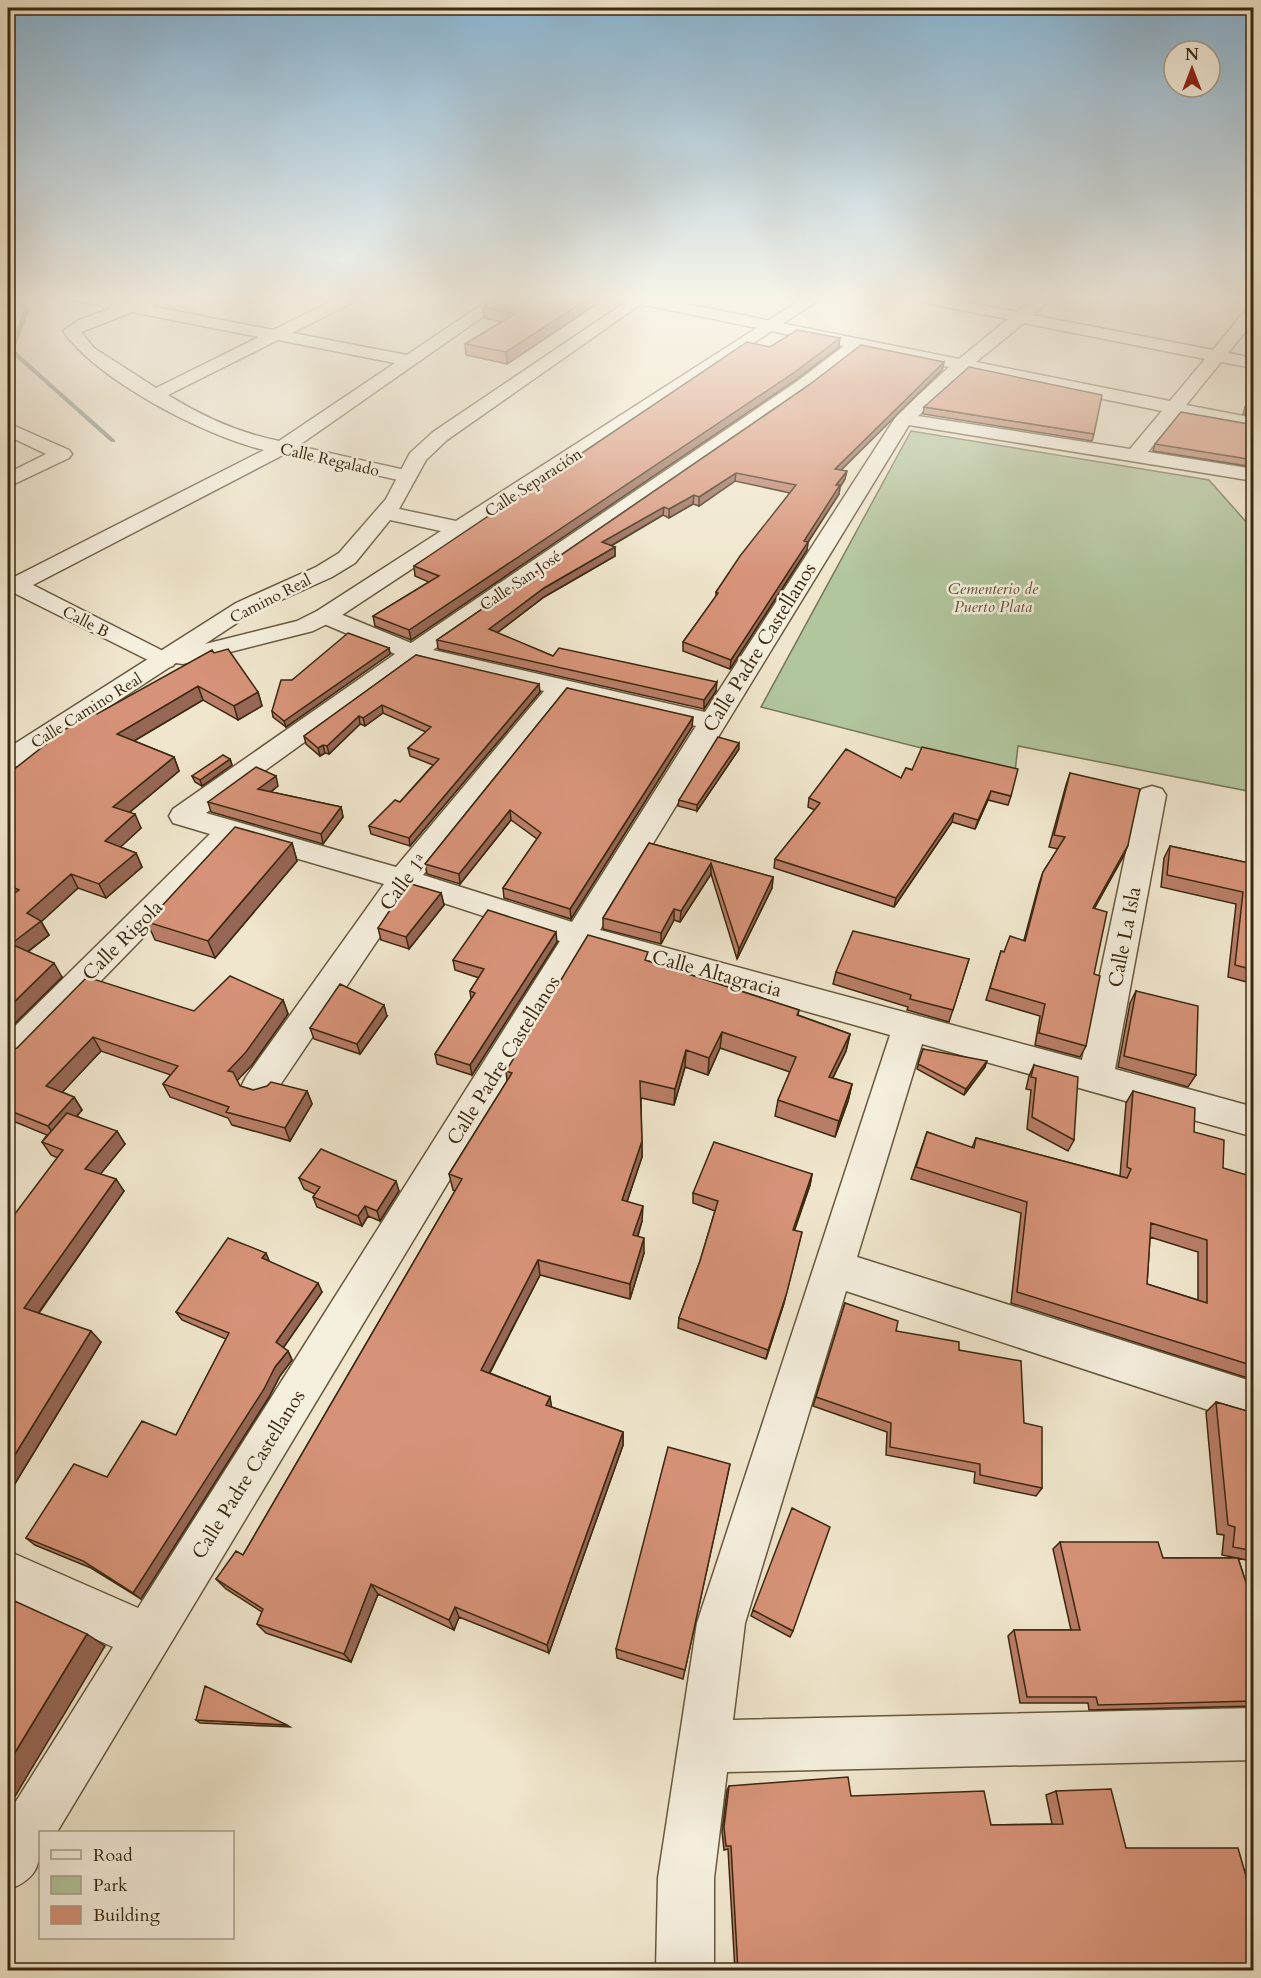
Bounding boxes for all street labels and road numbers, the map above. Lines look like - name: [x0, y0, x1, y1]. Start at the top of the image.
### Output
- street label: Calle Regalado: [278, 438, 382, 482]
- street label: Calle Separación: [481, 443, 586, 523]
- street label: Calle San José: [476, 545, 566, 616]
- street label: Calle Padre Castellanos: [696, 557, 823, 737]
- street label: Camino Real: [226, 569, 315, 629]
- street label: Calle B: [58, 601, 113, 643]
- street label: Calle Camino Real: [27, 668, 146, 754]
- street label: Calle 1ª: [373, 848, 434, 916]
- street label: Calle La Isla: [1102, 884, 1148, 990]
- street label: Calle Rigola: [76, 894, 169, 987]
- street label: Calle Altagracia: [649, 943, 785, 1004]
- street label: Calle Padre Castellanos: [440, 970, 567, 1150]
- street label: Calle Padre Castellanos: [185, 1384, 312, 1564]

